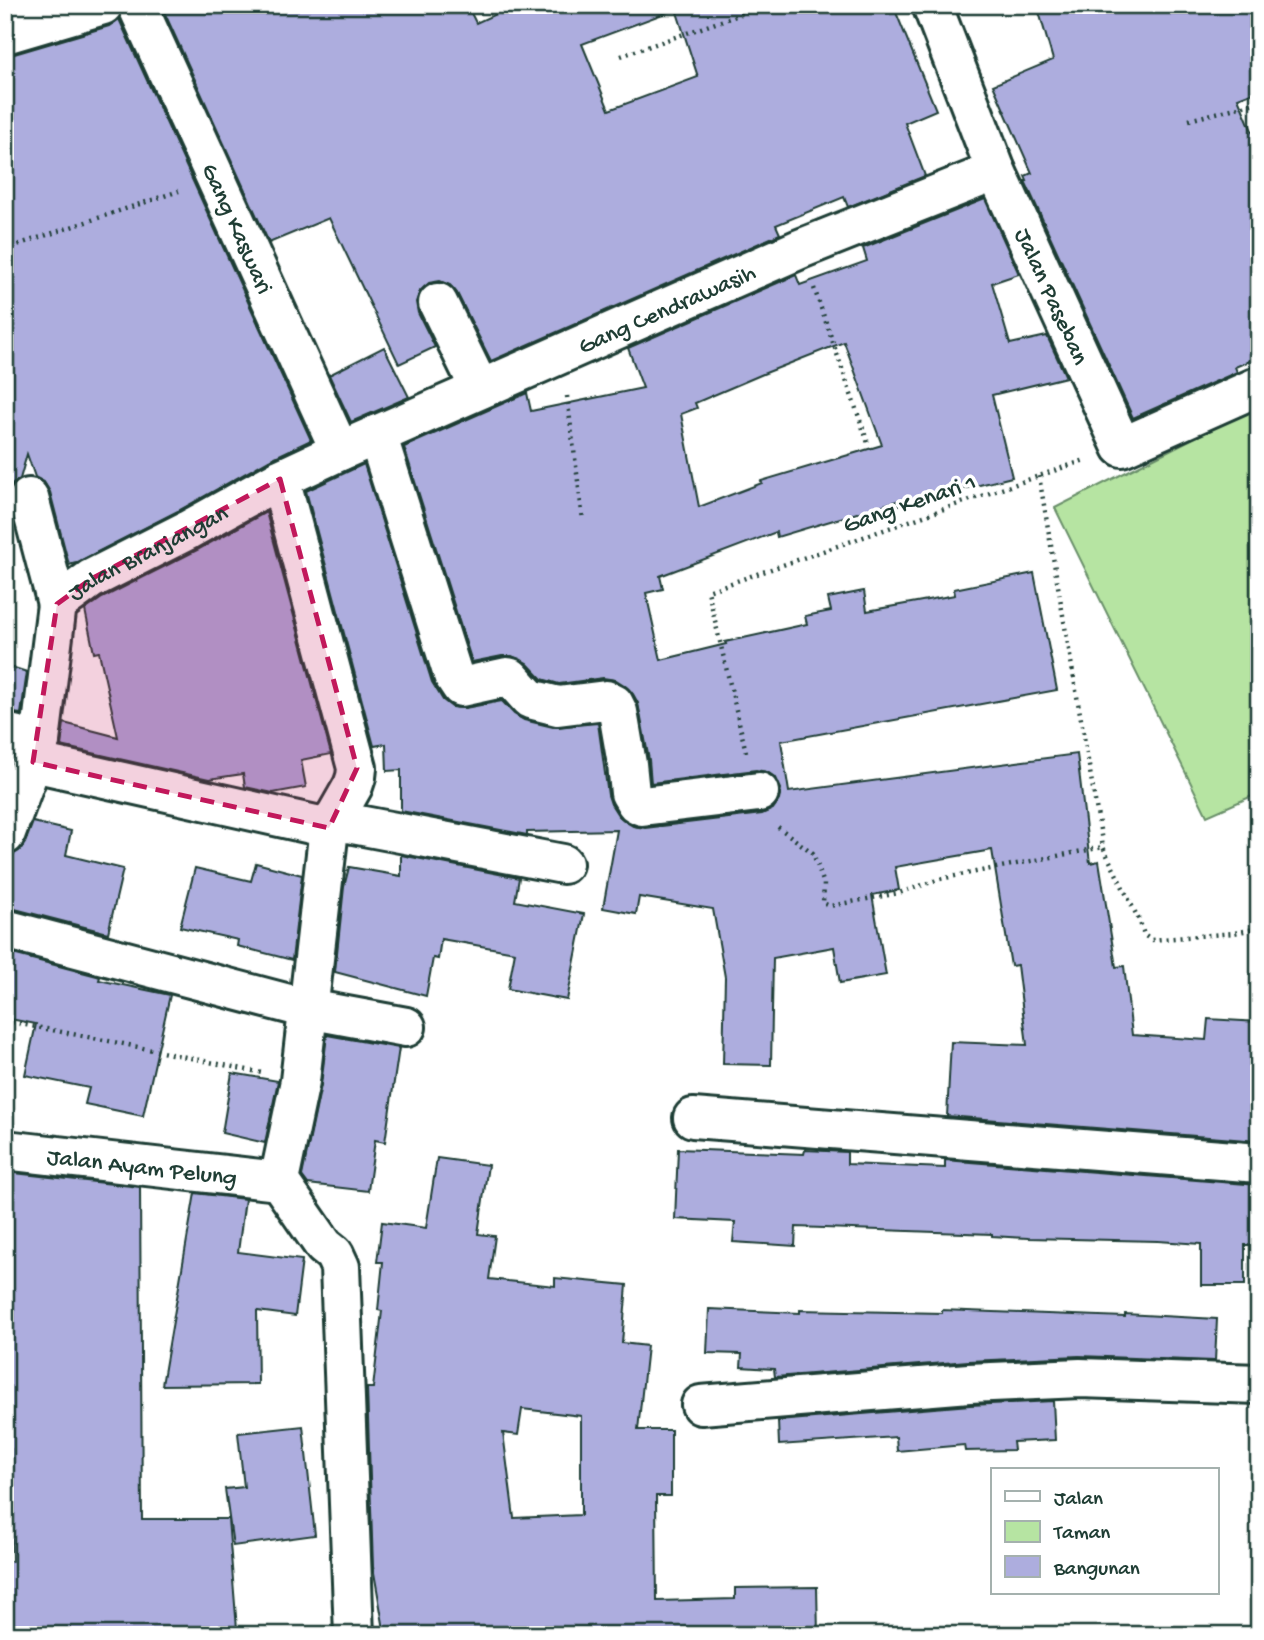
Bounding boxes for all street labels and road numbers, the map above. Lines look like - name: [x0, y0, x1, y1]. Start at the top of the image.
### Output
- street label: Gang Kaswari: [193, 160, 278, 299]
- street label: Jalan Paseban: [1006, 224, 1094, 371]
- street label: Gang Cendrawasih: [575, 259, 761, 363]
- street label: Gang Kenari 1: [840, 469, 980, 542]
- street label: Jalan Branjangan: [63, 500, 234, 609]
- street label: Jalan Ayam Pelung: [45, 1144, 238, 1194]

